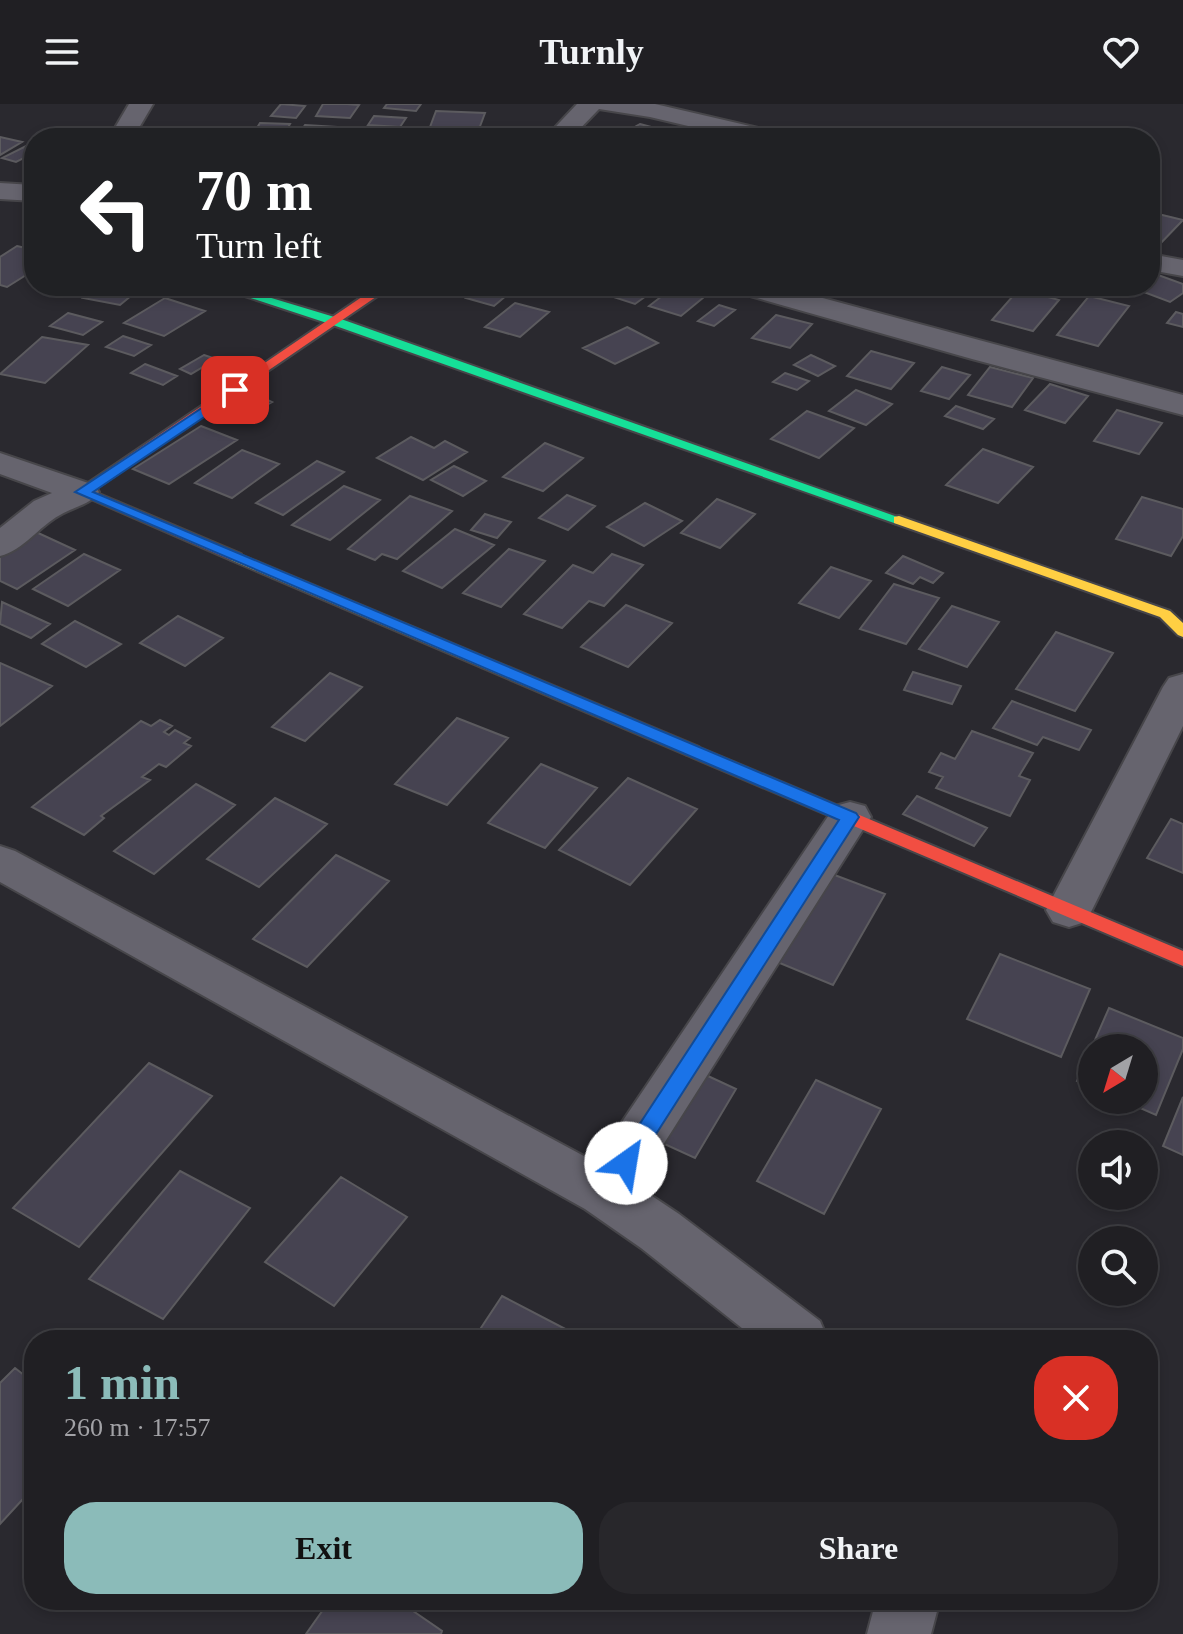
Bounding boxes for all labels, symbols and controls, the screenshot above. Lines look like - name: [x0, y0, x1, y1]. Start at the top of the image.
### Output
- icon: menu: [40, 30, 84, 74]
- icon: heart: [1099, 30, 1143, 74]
- text: Turnly: [539, 32, 644, 72]
- icon: left: [64, 160, 168, 264]
- text: 70 m: [196, 160, 313, 222]
- text: Turn left: [196, 226, 322, 266]
- pin: [201, 356, 269, 424]
- icon: arrive: [213, 368, 257, 412]
- north arrow: [1078, 1034, 1158, 1114]
- map controls: [1078, 1034, 1158, 1306]
- position arrow: [584, 1121, 668, 1205]
- button: sound: [1078, 1130, 1158, 1210]
- button: search: [1078, 1226, 1158, 1306]
- text: 1 min: [64, 1356, 180, 1409]
- button: close: [1034, 1356, 1118, 1440]
- text: 260 m · 17:57: [64, 1413, 211, 1442]
- button: Exit: [64, 1502, 583, 1594]
- button: Share: [599, 1502, 1118, 1594]

